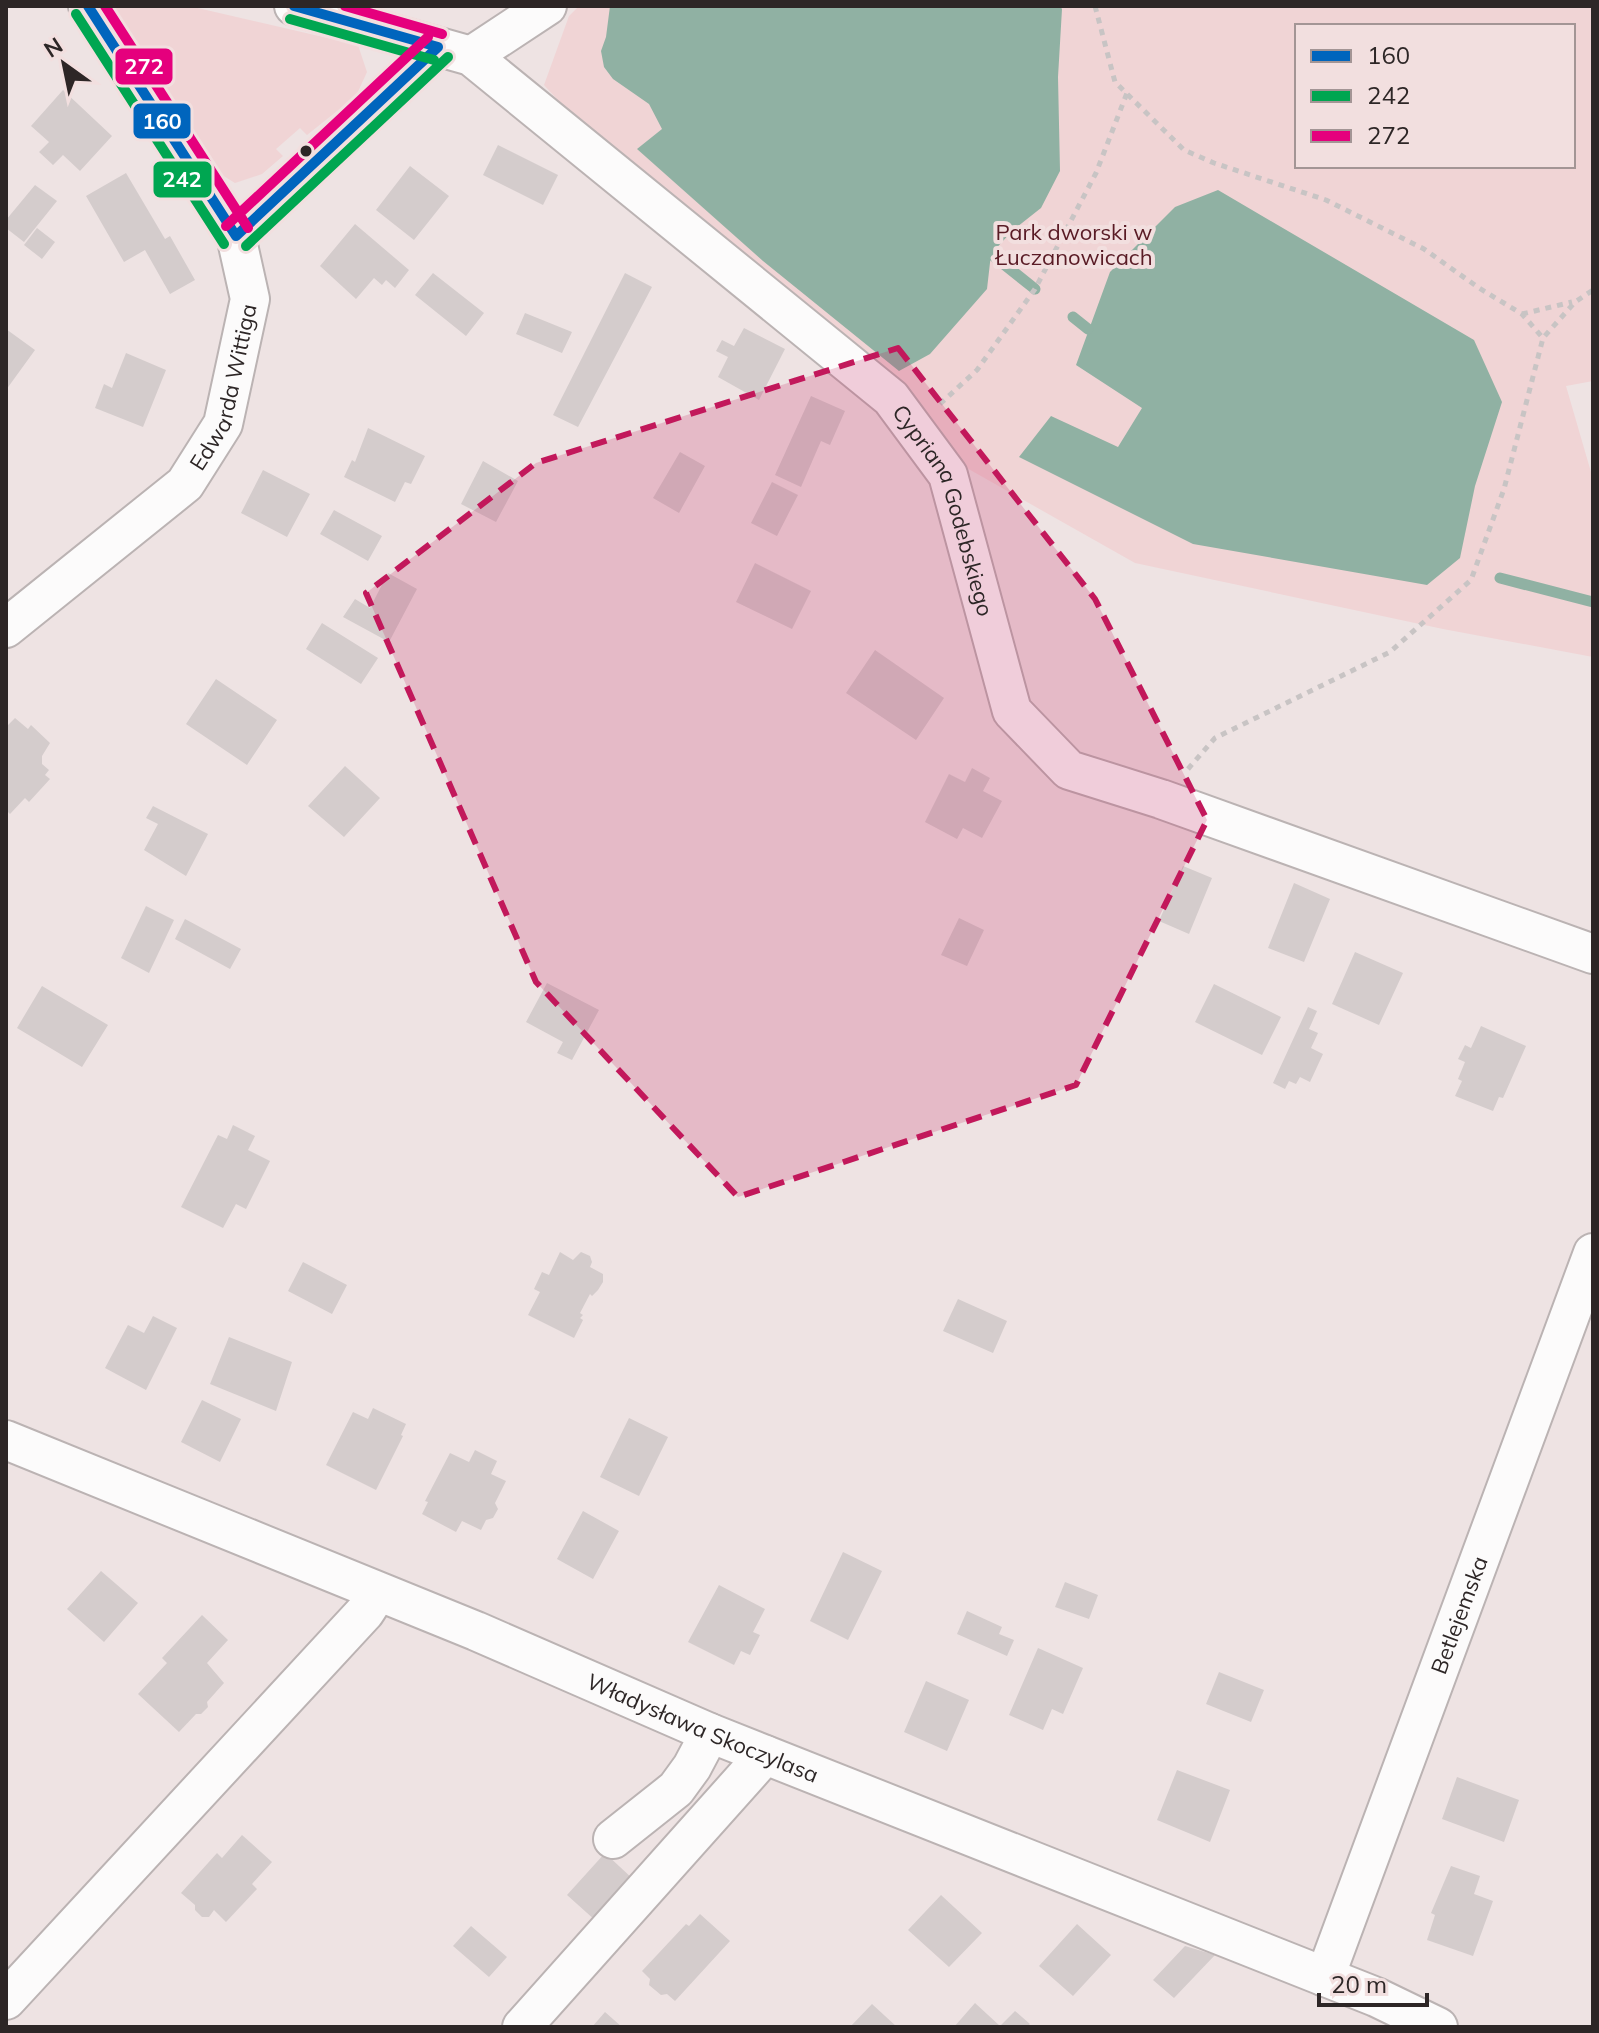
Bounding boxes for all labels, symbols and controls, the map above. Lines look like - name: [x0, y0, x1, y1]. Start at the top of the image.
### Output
- north arrow: [24, 24, 104, 104]
- legend: [1295, 24, 1575, 168]
- text: N: [39, 31, 68, 63]
- text: 160: [1367, 40, 1410, 70]
- line badge: 272: [114, 47, 174, 86]
- text: 272: [124, 52, 164, 80]
- text: 242: [1367, 80, 1410, 110]
- line badge: 160: [132, 102, 192, 140]
- text: 160: [142, 107, 182, 135]
- text: 272: [1367, 120, 1410, 150]
- unlabelled marker: [298, 143, 314, 159]
- line badge: 242: [152, 160, 213, 199]
- text: 242: [162, 165, 202, 193]
- park label: Park dworski w Łuczanowicach: [994, 218, 1153, 271]
- street label: Edwarda Wittiga: [183, 301, 263, 476]
- street label: Cypriana Godebskiego: [887, 399, 1000, 619]
- street label: Betlejemska: [1424, 1552, 1494, 1678]
- street label: Władysława Skoczylasa: [583, 1667, 823, 1789]
- scale bar: [1319, 1957, 1427, 2007]
- text: 20 m: [1331, 1969, 1387, 1999]

